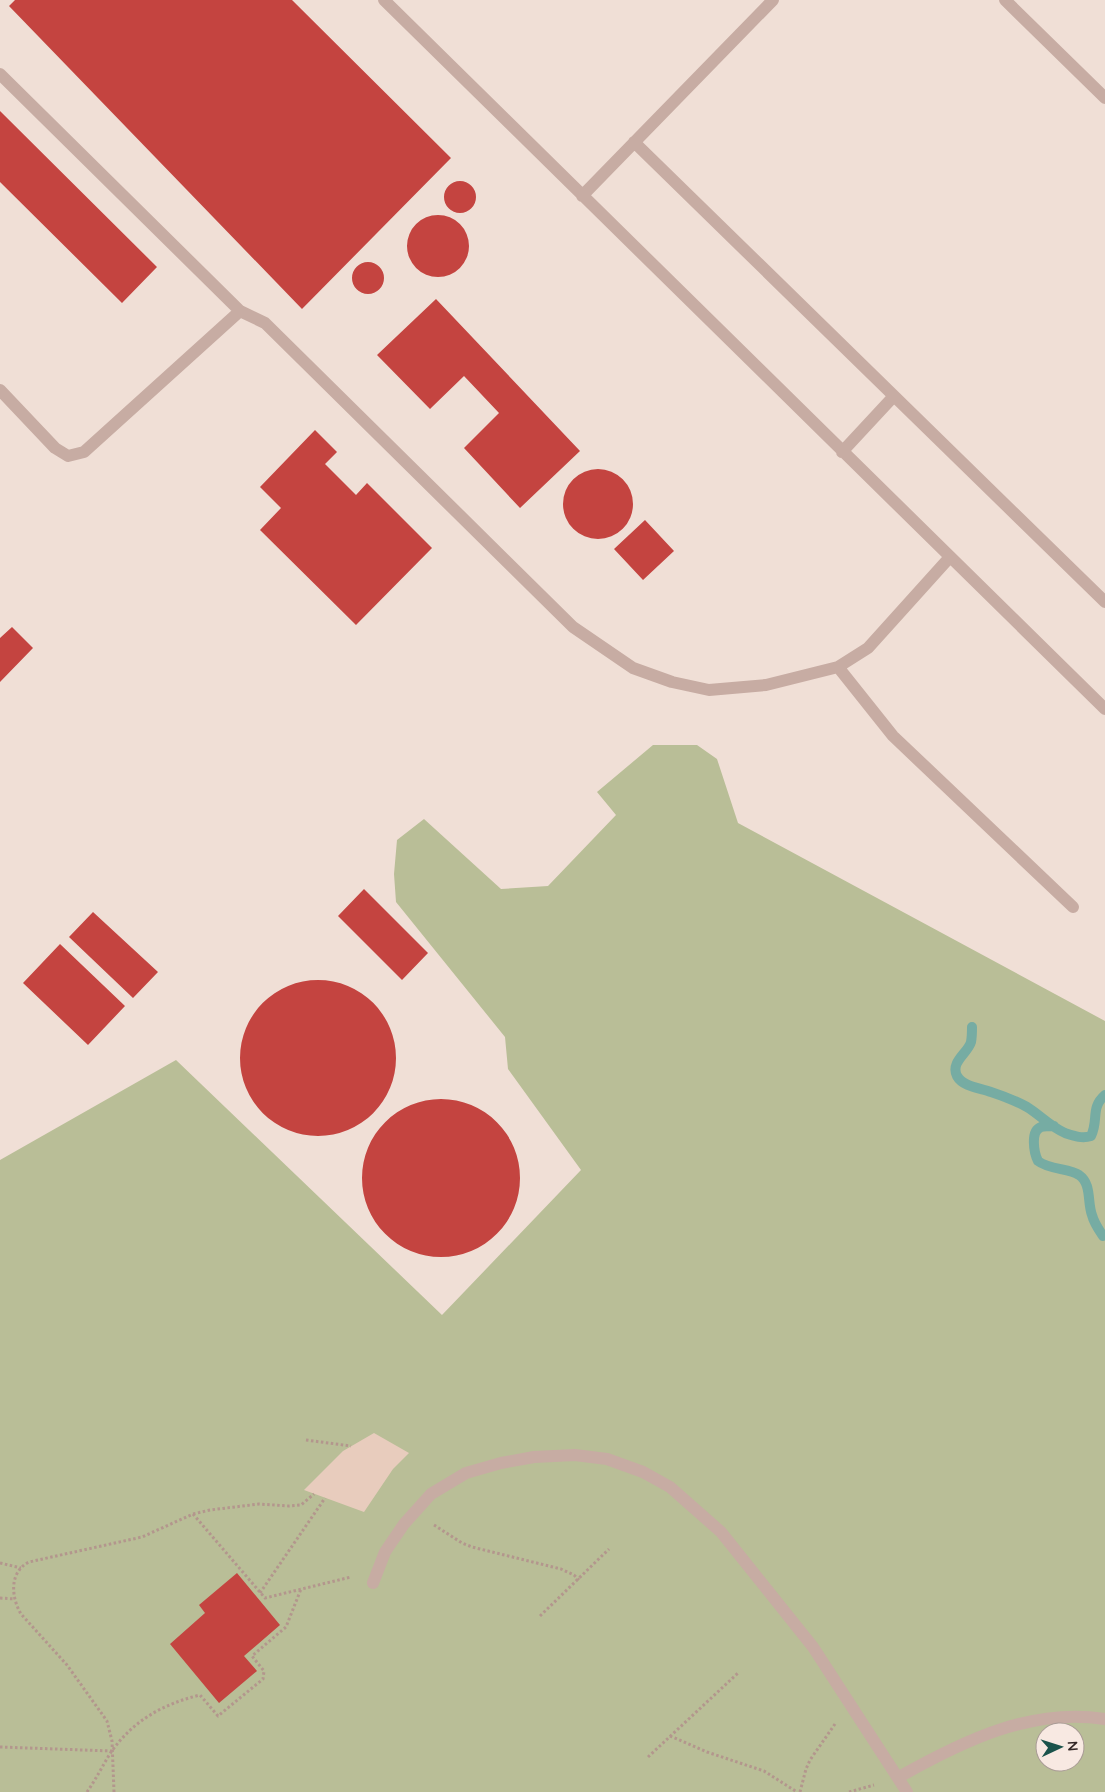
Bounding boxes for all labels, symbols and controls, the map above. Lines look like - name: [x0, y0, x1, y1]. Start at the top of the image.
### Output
- north arrow: [1035, 1722, 1085, 1772]
- text: N: [1064, 1740, 1082, 1752]

